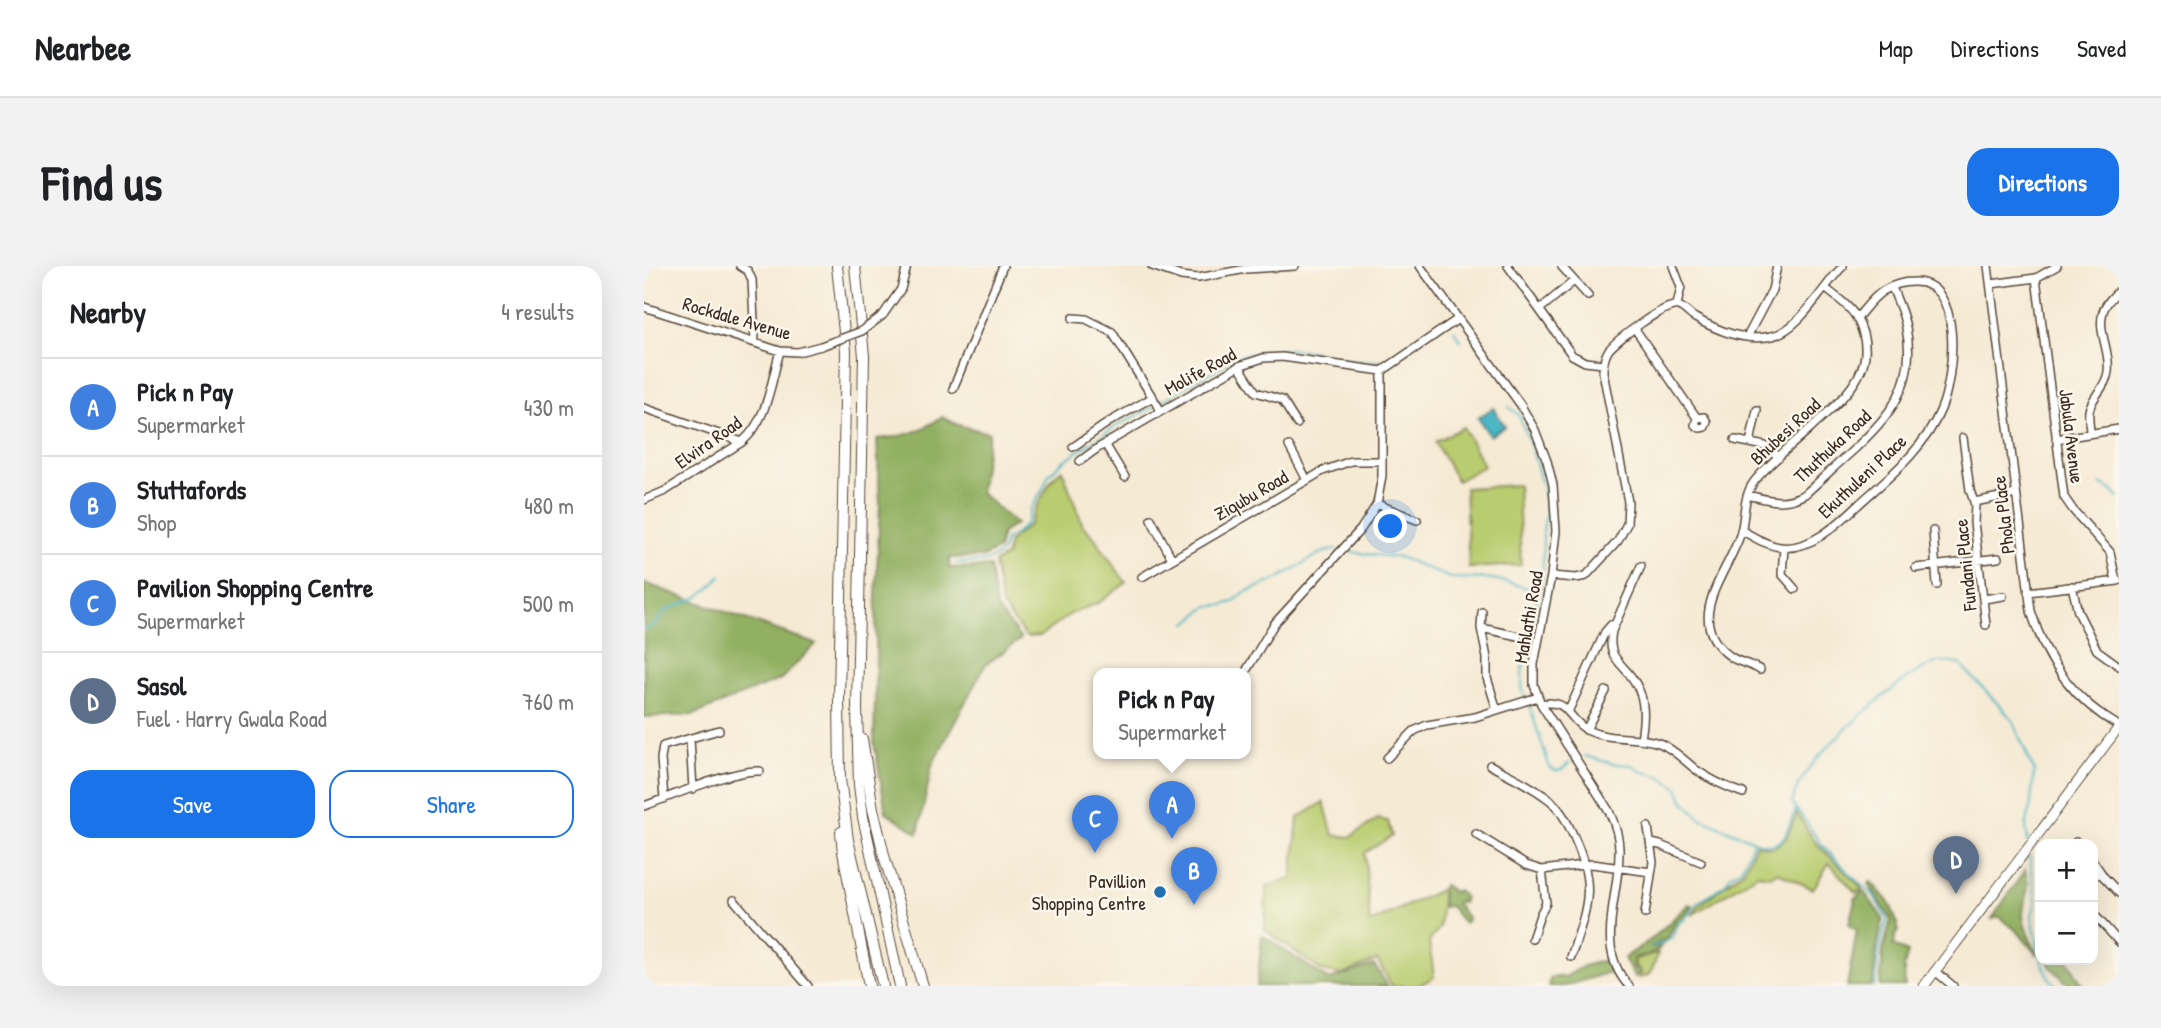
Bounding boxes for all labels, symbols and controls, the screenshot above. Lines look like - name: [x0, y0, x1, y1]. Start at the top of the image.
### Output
- text: Nearbee: [35, 26, 131, 70]
- text: Map: [1879, 32, 1913, 64]
- text: Directions: [1951, 32, 2039, 64]
- text: Saved: [2077, 32, 2126, 64]
- button: Directions: [1967, 148, 2119, 216]
- text: Find us: [42, 149, 162, 215]
- street label: Rockdale Avenue: [680, 290, 795, 346]
- text: Nearby: [70, 292, 146, 332]
- text: 4 results: [501, 296, 574, 327]
- street label: Molife Road: [1160, 340, 1241, 401]
- text: Pick n Pay: [137, 374, 234, 409]
- street label: Jabula Avenue: [2053, 387, 2091, 485]
- street label: Bhubesi Road: [1744, 391, 1826, 470]
- text: A: [87, 392, 99, 423]
- text: 430 m: [524, 392, 574, 423]
- street label: Thuthuka Road: [1788, 403, 1877, 489]
- text: Supermarket: [137, 409, 245, 440]
- street label: Elvira Road: [670, 409, 747, 474]
- street label: Ekuthuleni Place: [1812, 428, 1912, 524]
- street label: Ziqubu Road: [1209, 463, 1293, 527]
- text: Stuttafords: [137, 472, 246, 507]
- street label: Phola Place: [1985, 474, 2021, 555]
- text: B: [87, 490, 99, 521]
- text: 480 m: [524, 490, 574, 521]
- text: Shop: [137, 507, 176, 538]
- your location: [1373, 509, 1407, 543]
- street label: Fundani Place: [1947, 517, 1983, 613]
- street label: Mahlathi Road: [1507, 568, 1549, 665]
- text: Pavilion Shopping Centre: [137, 570, 373, 605]
- text: C: [87, 588, 99, 619]
- text: 500 m: [523, 588, 574, 619]
- text: Supermarket: [137, 605, 245, 636]
- text: Sasol: [137, 668, 187, 703]
- popup: [1093, 668, 1251, 759]
- text: Pick n Pay: [1118, 681, 1215, 716]
- text: D: [88, 686, 98, 717]
- text: 760 m: [522, 686, 574, 717]
- text: Fuel · Harry Gwala Road: [137, 703, 327, 734]
- text: Supermarket: [1118, 716, 1226, 747]
- button: Save: [70, 770, 315, 838]
- button: Share: [329, 770, 574, 838]
- pin: A: [1149, 781, 1195, 839]
- pin: C: [1072, 795, 1118, 853]
- pin: D: [1933, 836, 1979, 894]
- map controls: [2035, 839, 2098, 965]
- button: +: [2035, 839, 2098, 902]
- pin: B: [1171, 847, 1217, 905]
- place label: Pavillion Shopping Centre: [1032, 868, 1146, 916]
- marker: Pavillion Shopping Centre: [1152, 884, 1168, 900]
- button: −: [2035, 902, 2098, 965]

